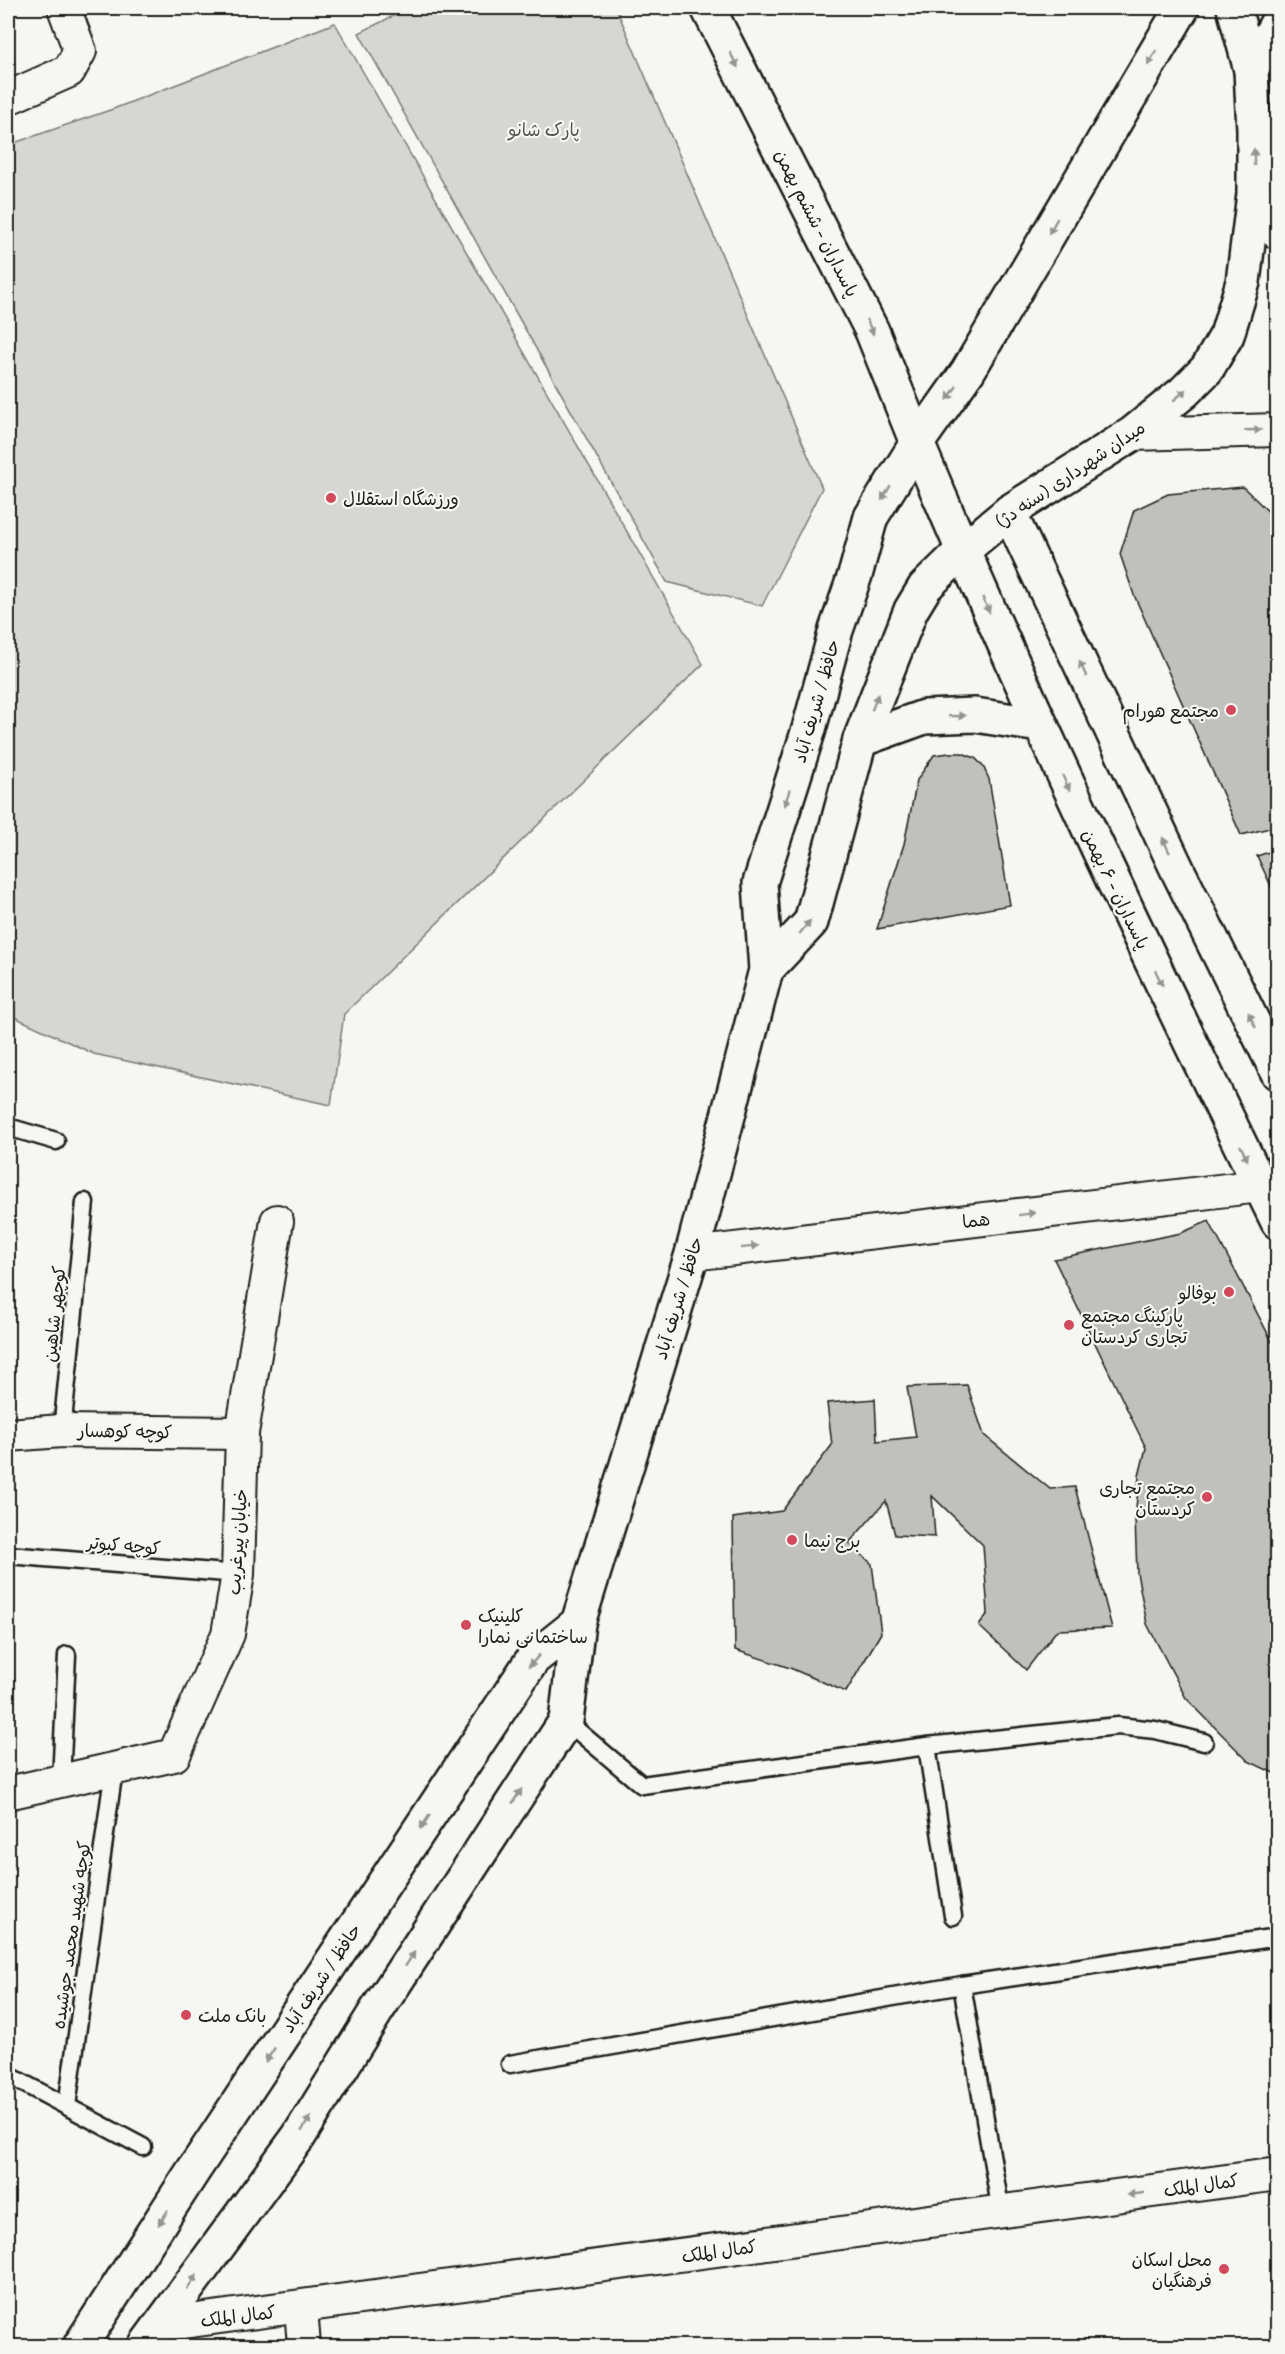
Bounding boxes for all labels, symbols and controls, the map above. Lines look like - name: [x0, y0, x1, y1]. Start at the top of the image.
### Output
- one-way arrow: [1147, 50, 1157, 67]
- one-way arrow: [730, 51, 739, 68]
- park label: پارک شانو: [506, 117, 580, 142]
- street label: پاسداران - ششم بهمن: [767, 145, 865, 302]
- one-way arrow: [1249, 148, 1259, 167]
- one-way arrow: [1048, 218, 1058, 235]
- one-way arrow: [865, 319, 874, 336]
- one-way arrow: [947, 385, 958, 401]
- one-way arrow: [1172, 389, 1188, 402]
- street label: میدان شهرداری (سنه دژ): [990, 415, 1150, 533]
- one-way arrow: [1244, 426, 1263, 435]
- one-way arrow: [881, 485, 892, 501]
- place label: ورزشگاه استقلال: [343, 486, 459, 511]
- marker: ورزشگاه استقلال: [324, 491, 338, 505]
- one-way arrow: [981, 596, 991, 614]
- street label: حافظ / شریف آباد: [786, 636, 846, 766]
- one-way arrow: [1078, 660, 1087, 677]
- one-way arrow: [871, 693, 881, 711]
- place label: مجتمع هورام: [1122, 698, 1219, 725]
- marker: مجتمع هورام: [1224, 703, 1238, 717]
- one-way arrow: [947, 711, 966, 721]
- one-way arrow: [1061, 774, 1071, 792]
- one-way arrow: [782, 789, 792, 807]
- street label: پاسداران - ۶ بهمن: [1076, 825, 1156, 953]
- one-way arrow: [1162, 837, 1171, 854]
- one-way arrow: [799, 919, 812, 935]
- one-way arrow: [1154, 969, 1163, 986]
- one-way arrow: [1247, 1012, 1256, 1029]
- one-way arrow: [1239, 1145, 1248, 1162]
- street label: هما: [961, 1206, 991, 1234]
- one-way arrow: [1018, 1209, 1037, 1218]
- street label: حافظ / شریف آباد: [647, 1234, 709, 1362]
- one-way arrow: [741, 1243, 760, 1252]
- street label: کوچهر شاهین: [37, 1264, 72, 1363]
- place label: بوفالو: [1177, 1280, 1217, 1305]
- marker: بوفالو: [1222, 1285, 1236, 1299]
- place label: پارکینگ مجتمع تجاری کردستان: [1081, 1303, 1188, 1349]
- marker: پارکینگ مجتمع تجاری کردستان: [1062, 1318, 1076, 1332]
- street label: کوچه کوهسار: [76, 1418, 173, 1444]
- place label: مجتمع تجاری کردستان: [1099, 1475, 1195, 1521]
- street label: خیابان پیرغریب: [221, 1488, 253, 1596]
- marker: مجتمع تجاری کردستان: [1200, 1490, 1214, 1504]
- place label: برج نیما: [804, 1528, 860, 1553]
- street label: کوچه کبوتر: [84, 1529, 162, 1561]
- marker: برج نیما: [785, 1533, 799, 1547]
- place label: کلینیک ساختمانی نمارا: [478, 1603, 588, 1649]
- marker: کلینیک ساختمانی نمارا: [459, 1618, 473, 1632]
- one-way arrow: [527, 1653, 540, 1669]
- one-way arrow: [511, 1788, 522, 1804]
- one-way arrow: [419, 1814, 430, 1831]
- street label: کوچه شهید محمد جوشیده: [45, 1839, 97, 2031]
- street label: حافظ / شریف آباد: [275, 1918, 367, 2038]
- one-way arrow: [405, 1951, 416, 1967]
- place label: بانک ملت: [198, 2003, 267, 2028]
- marker: بانک ملت: [179, 2008, 193, 2022]
- one-way arrow: [265, 2047, 276, 2063]
- one-way arrow: [301, 2116, 312, 2132]
- street label: کمال الملک: [1162, 2167, 1240, 2203]
- one-way arrow: [1127, 2189, 1146, 2198]
- one-way arrow: [158, 2210, 169, 2226]
- street label: کمال الملک: [680, 2233, 758, 2269]
- place label: محل اسکان فرهنگیان: [1131, 2247, 1212, 2293]
- marker: محل اسکان فرهنگیان: [1217, 2262, 1231, 2276]
- one-way arrow: [186, 2275, 198, 2291]
- street label: کمال الملک: [199, 2299, 277, 2333]

